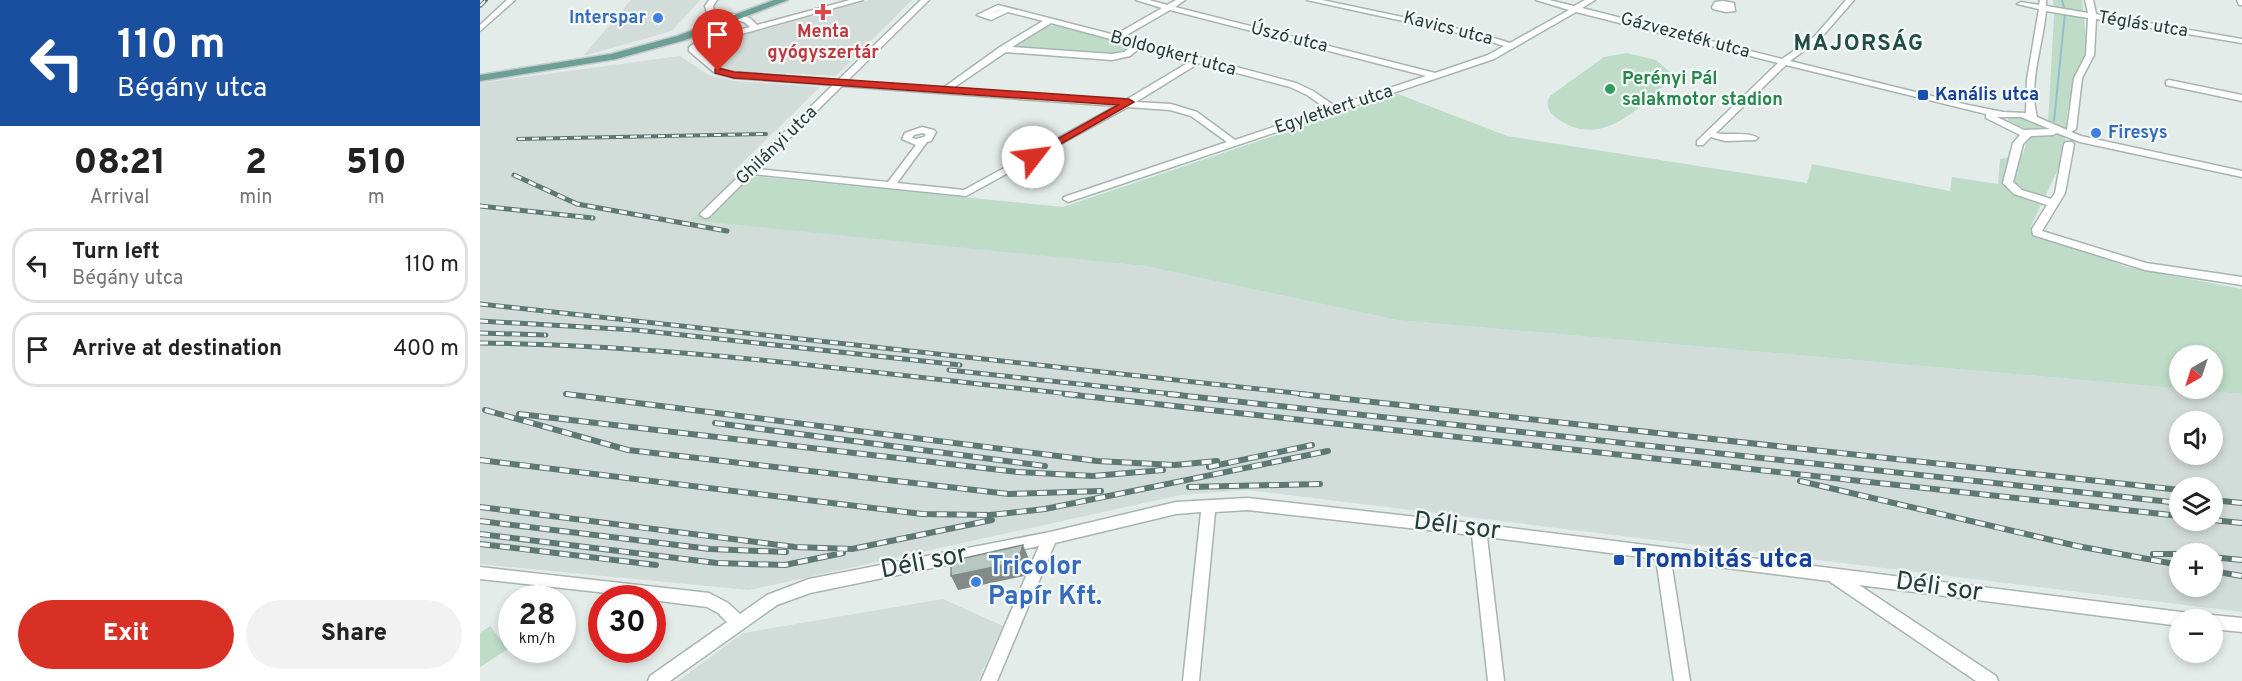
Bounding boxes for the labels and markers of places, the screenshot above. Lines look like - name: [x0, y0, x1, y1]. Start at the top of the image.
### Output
- marker: Menta gyógyszertár: [816, 5, 830, 19]
- place label: Interspar: [569, 7, 646, 30]
- pin: [692, 9, 743, 71]
- marker: Interspar: [651, 11, 665, 25]
- place label: Menta gyógyszertár: [767, 21, 879, 65]
- place label: Perényi Pál salakmotor stadion: [1622, 68, 1783, 112]
- marker: Perényi Pál salakmotor stadion: [1603, 82, 1617, 96]
- place label: Kanális utca: [1935, 84, 2039, 107]
- marker: Kanális utca: [1916, 88, 1930, 102]
- place label: Firesys: [2108, 122, 2168, 145]
- marker: Firesys: [2089, 126, 2103, 140]
- place label: Trombitás utca: [1631, 544, 1813, 577]
- place label: Tricolor Papír Kft.: [988, 551, 1102, 614]
- marker: Trombitás utca: [1612, 553, 1626, 567]
- marker: Tricolor Papír Kft.: [969, 575, 983, 589]

